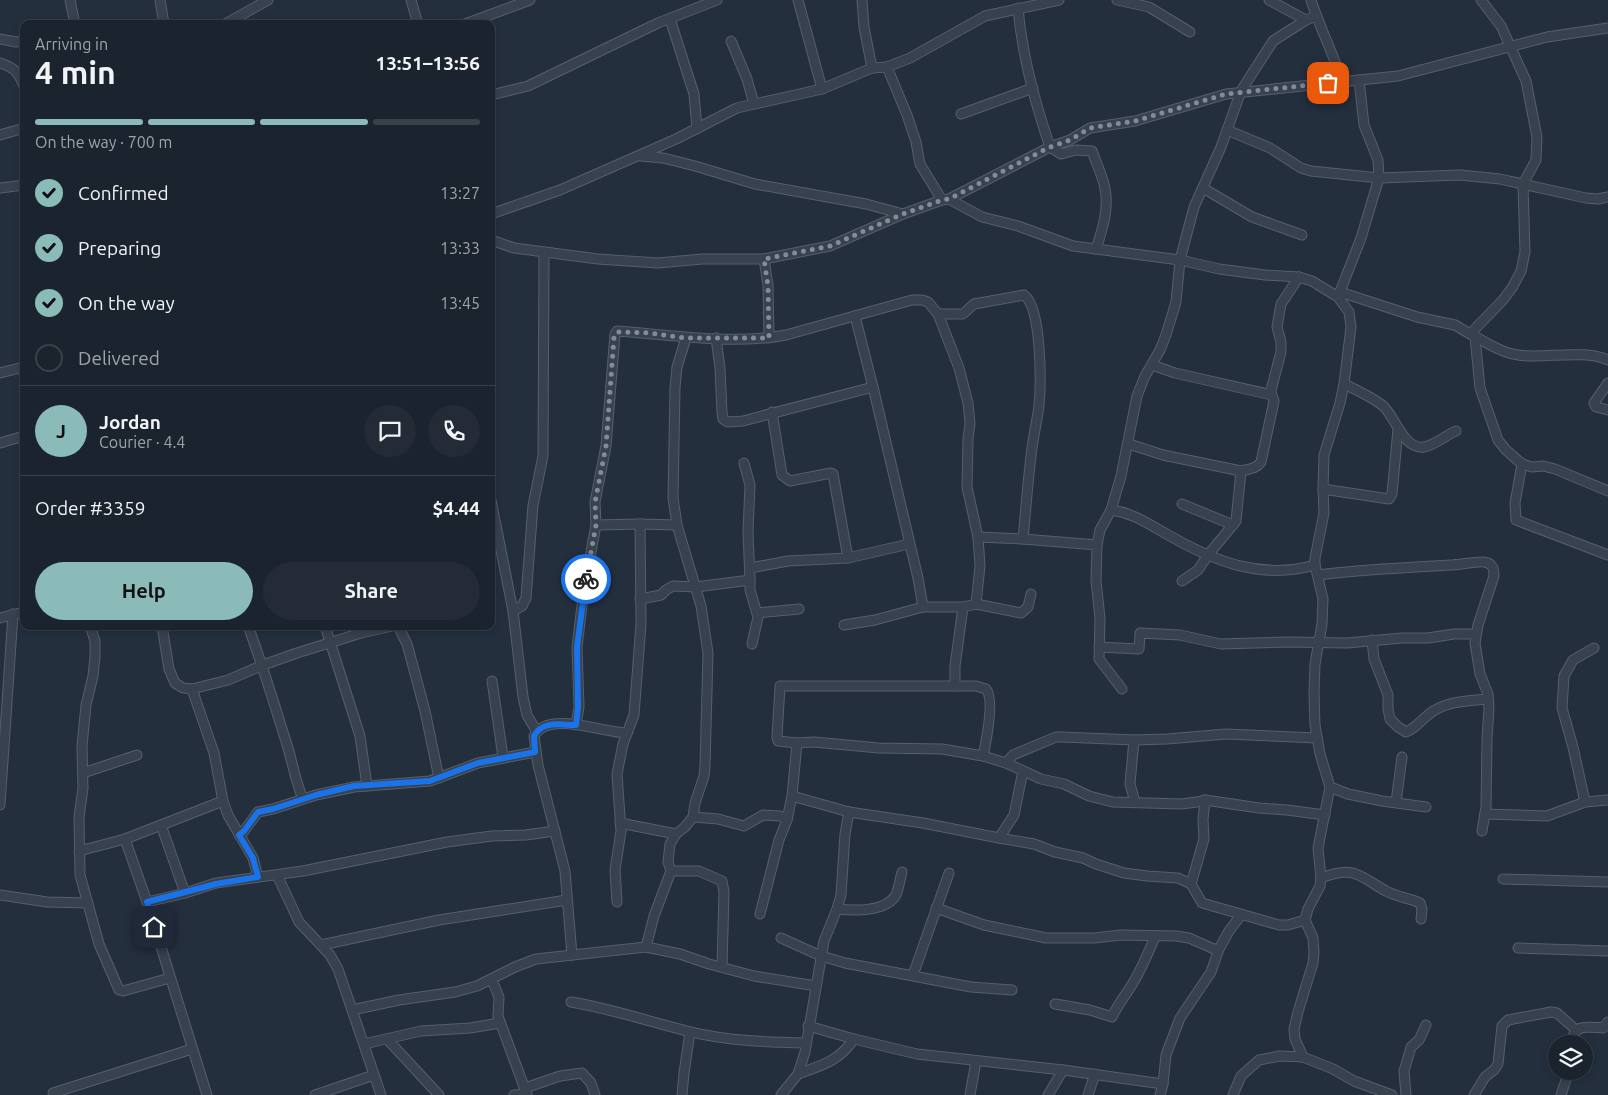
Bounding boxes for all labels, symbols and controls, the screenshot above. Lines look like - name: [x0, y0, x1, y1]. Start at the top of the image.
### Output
- text: Arriving in: [35, 35, 108, 53]
- text: 13:51–13:56: [375, 52, 480, 74]
- text: 4 min: [35, 54, 116, 90]
- pin: [1307, 62, 1349, 104]
- icon: bag: [1314, 69, 1342, 97]
- text: On the way · 700 m: [35, 133, 172, 151]
- icon: check: [35, 179, 63, 207]
- text: Confirmed: [78, 182, 169, 204]
- text: 13:27: [440, 184, 480, 202]
- icon: check: [35, 234, 63, 262]
- text: Preparing: [78, 237, 162, 259]
- text: 13:33: [440, 239, 480, 257]
- icon: check: [35, 289, 63, 317]
- text: On the way: [78, 292, 175, 314]
- text: 13:45: [440, 294, 480, 312]
- text: Delivered: [78, 347, 160, 369]
- button: chat: [364, 405, 416, 457]
- button: phone: [428, 405, 480, 457]
- text: Jordan: [99, 411, 161, 433]
- text: J: [56, 420, 66, 442]
- text: Courier · 4.4: [99, 433, 185, 451]
- text: Order #3359: [35, 497, 145, 519]
- text: $4.44: [432, 497, 480, 519]
- courier: [561, 554, 611, 604]
- button: Help: [35, 562, 253, 620]
- button: Share: [263, 562, 480, 620]
- icon: bike: [572, 565, 600, 593]
- pin: [133, 906, 175, 948]
- icon: home: [140, 913, 168, 941]
- map controls: [1548, 1035, 1593, 1080]
- button: layers: [1548, 1035, 1593, 1080]

